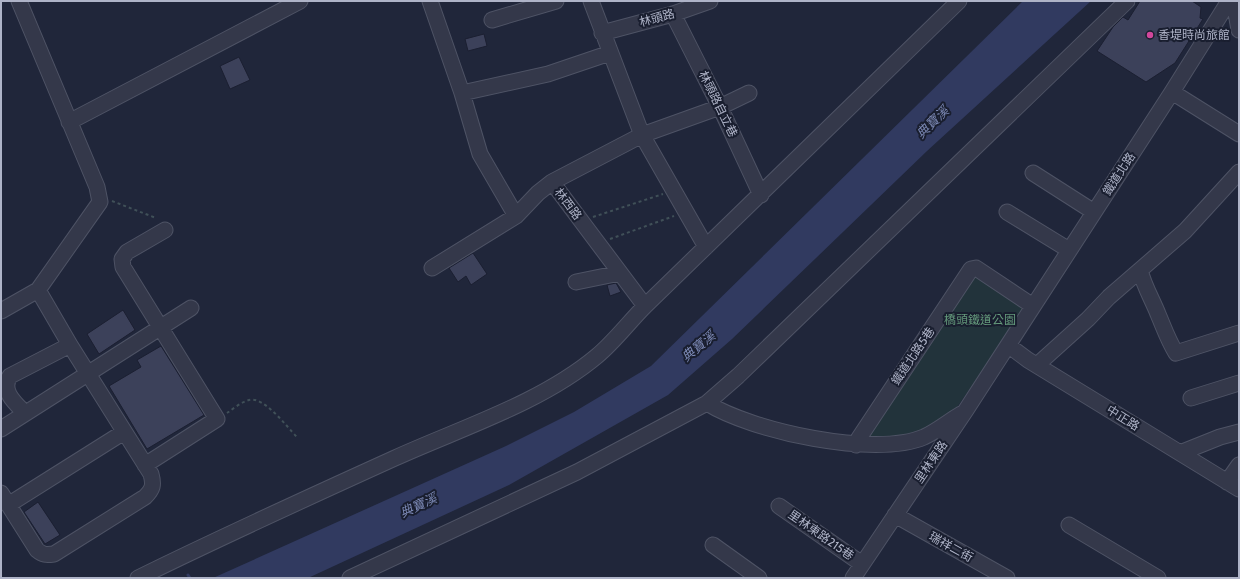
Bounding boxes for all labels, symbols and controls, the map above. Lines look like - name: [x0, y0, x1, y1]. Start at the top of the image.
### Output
- street label: 林頭路: [638, 6, 676, 29]
- place label: 香堤時尚旅館: [1158, 27, 1230, 42]
- marker: 香堤時尚旅館: [1145, 30, 1155, 40]
- street label: 林頭路自立巷: [696, 68, 741, 139]
- water label: 典寶溪: [912, 101, 953, 141]
- street label: 鐵道北路: [1099, 150, 1138, 198]
- street label: 林西路: [552, 185, 585, 223]
- park label: 橋頭鐵道公園: [944, 312, 1016, 327]
- street label: 鐵道北路5巷: [888, 324, 937, 387]
- water label: 典寶溪: [678, 326, 720, 365]
- street label: 中正路: [1104, 402, 1143, 433]
- street label: 里林東路: [911, 438, 950, 486]
- water label: 典寶溪: [397, 489, 441, 520]
- street label: 里林東路215巷: [786, 506, 857, 563]
- street label: 瑞祥二街: [927, 528, 976, 565]

